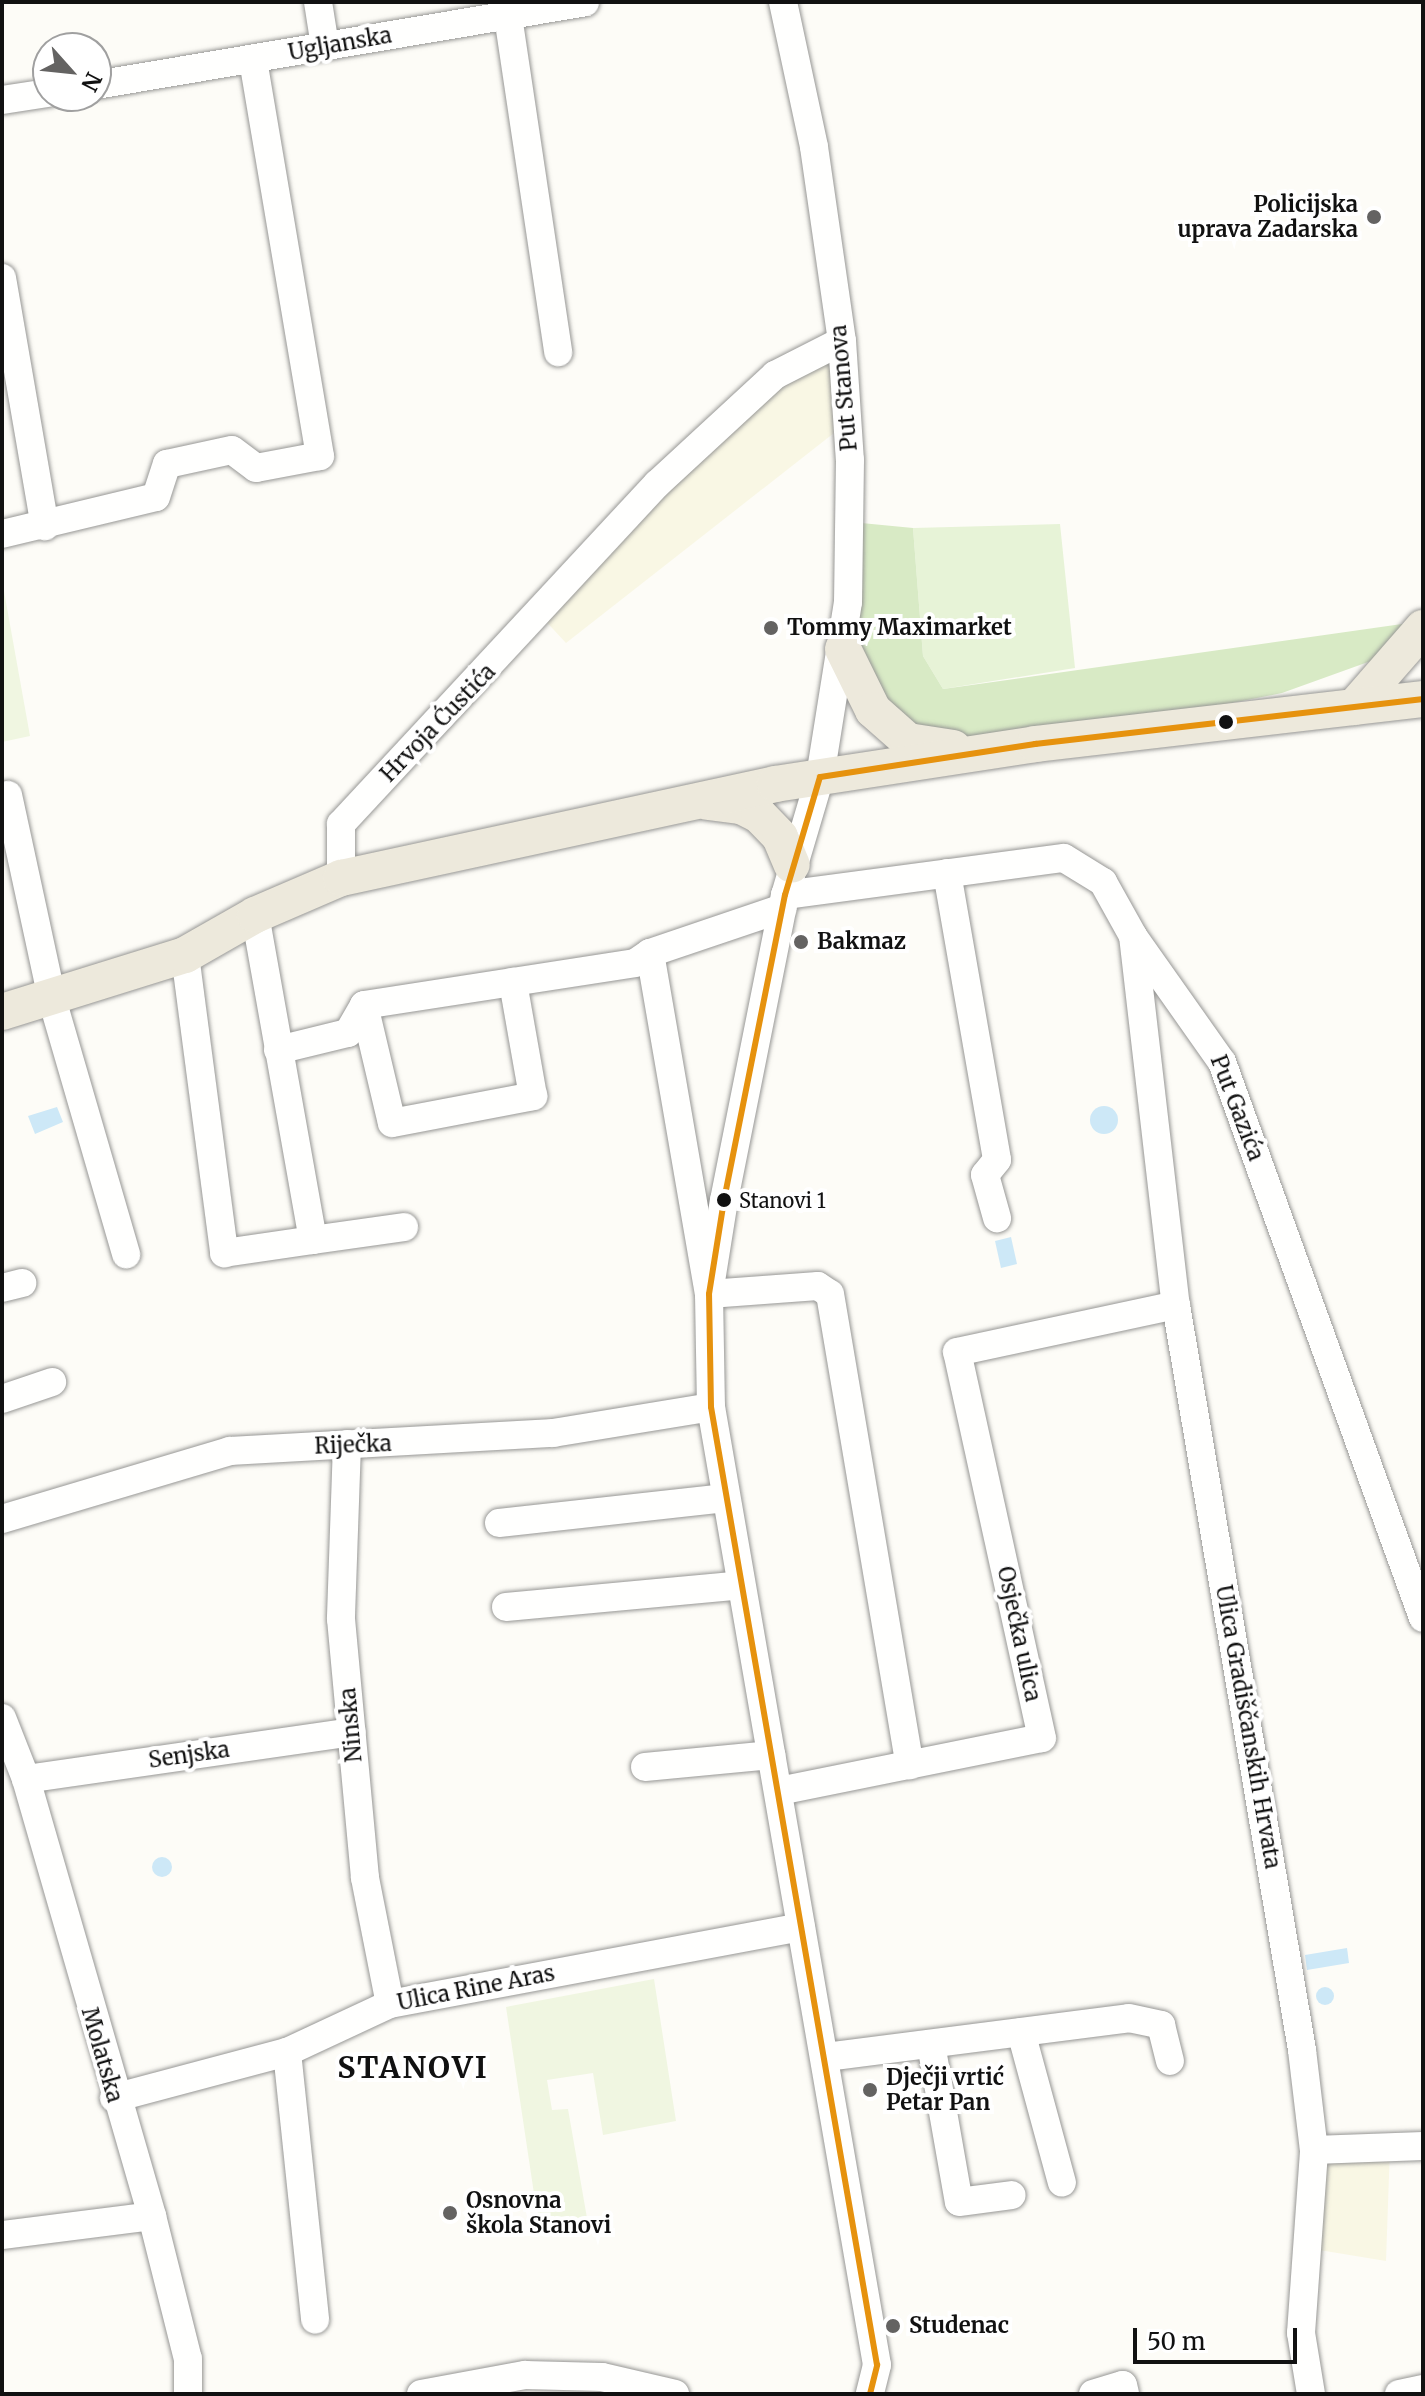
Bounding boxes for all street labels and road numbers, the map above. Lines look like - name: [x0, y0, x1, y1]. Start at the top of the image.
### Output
- street label: Ugljanska: [286, 22, 394, 66]
- street label: Put Stanova: [825, 324, 863, 452]
- street label: Hrvoja Ćustića: [375, 659, 501, 787]
- street label: Put Gazića: [1205, 1051, 1269, 1165]
- street label: Riječka: [314, 1430, 392, 1460]
- street label: Osječka ulica: [992, 1564, 1046, 1704]
- street label: Ulica Gradiščanskih Hrvata: [1210, 1583, 1286, 1871]
- street label: Ninska: [335, 1687, 367, 1763]
- street label: Senjska: [147, 1736, 231, 1774]
- street label: Ulica Rine Aras: [395, 1960, 557, 2016]
- street label: Molatska: [76, 2004, 128, 2106]

